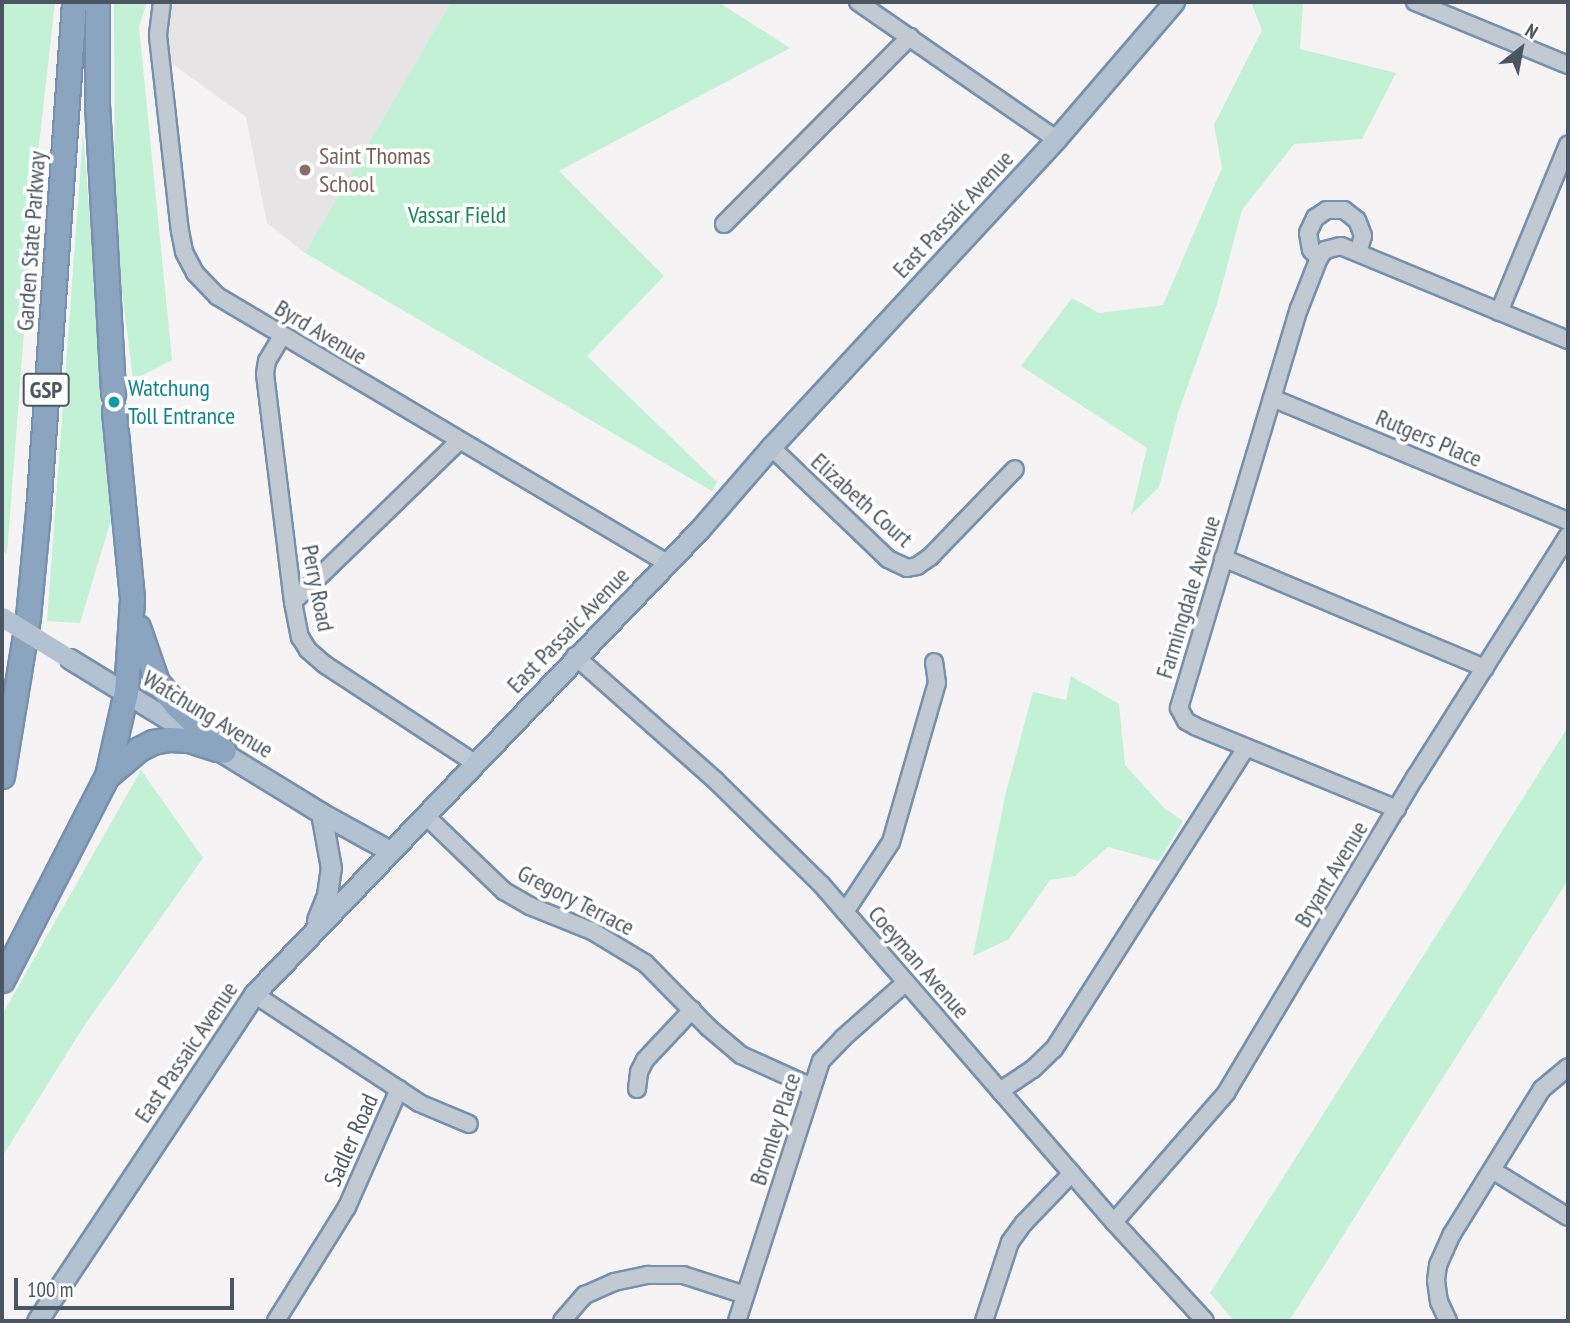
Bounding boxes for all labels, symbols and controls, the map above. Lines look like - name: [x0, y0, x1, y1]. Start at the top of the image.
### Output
- north arrow: [1486, 14, 1556, 84]
- text: N: [1521, 18, 1542, 44]
- place label: Saint Thomas School: [319, 142, 431, 198]
- street label: East Passaic Avenue: [886, 144, 1020, 284]
- street label: Garden State Parkway: [10, 150, 52, 332]
- marker: Saint Thomas School: [297, 162, 313, 178]
- park label: Vassar Field: [408, 201, 506, 229]
- street label: Byrd Avenue: [269, 293, 373, 371]
- road number: GSP: [22, 370, 70, 410]
- place label: Watchung Toll Entrance: [128, 374, 235, 430]
- marker: Watchung Toll Entrance: [106, 394, 122, 410]
- street label: Rutgers Place: [1372, 403, 1486, 473]
- street label: Elizabeth Court: [805, 447, 919, 553]
- street label: Farmingdale Avenue: [1150, 512, 1226, 682]
- street label: Perry Road: [295, 542, 341, 634]
- street label: East Passaic Avenue: [500, 561, 636, 699]
- street label: Watchung Avenue: [137, 664, 279, 764]
- street label: Bryant Avenue: [1288, 815, 1374, 933]
- street label: Gregory Terrace: [512, 858, 640, 942]
- street label: Coeyman Avenue: [862, 899, 976, 1025]
- street label: East Passaic Avenue: [128, 976, 244, 1128]
- street label: Bromley Place: [743, 1069, 807, 1189]
- street label: Sadler Road: [318, 1089, 384, 1191]
- scale bar: [18, 1264, 238, 1308]
- text: 100 m: [27, 1276, 73, 1303]

